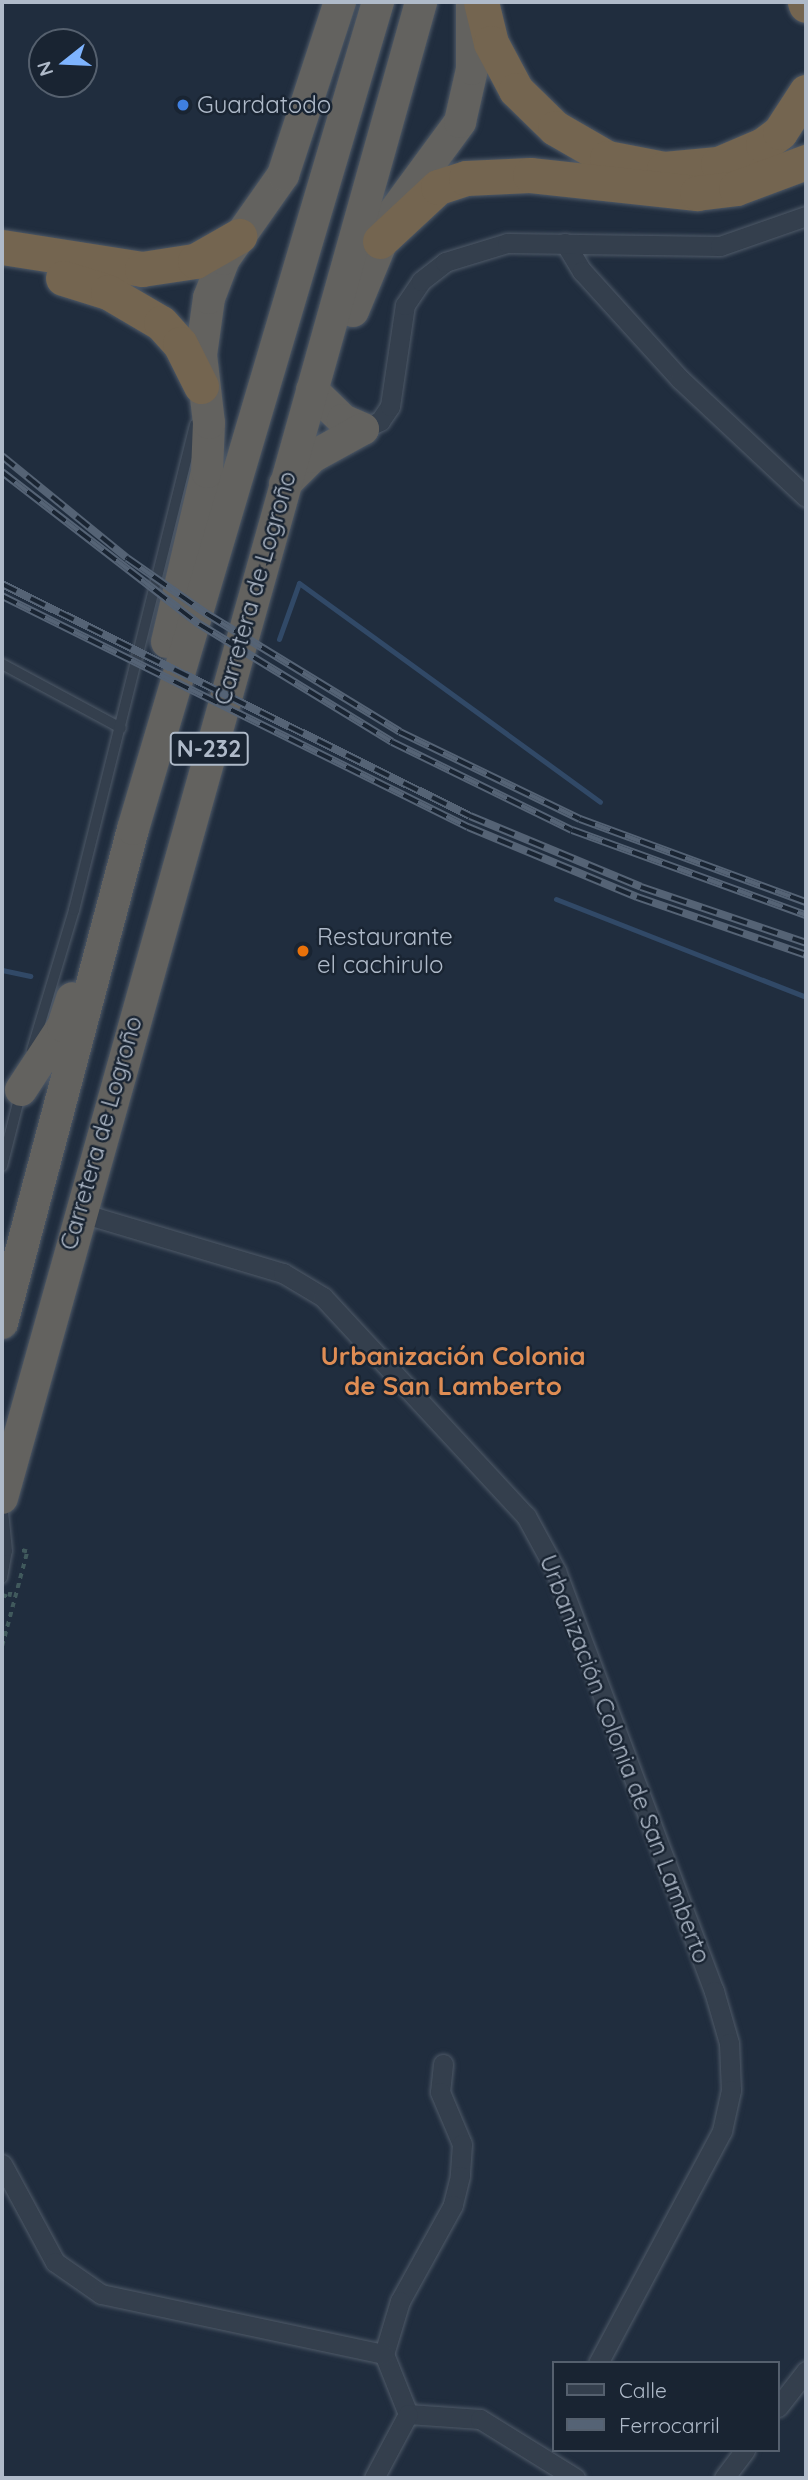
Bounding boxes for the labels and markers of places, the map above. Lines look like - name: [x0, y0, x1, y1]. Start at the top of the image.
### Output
- place label: Guardatodo: [197, 91, 331, 119]
- marker: Guardatodo: [175, 97, 191, 113]
- place label: Restaurante el cachirulo: [317, 923, 453, 979]
- marker: Restaurante el cachirulo: [295, 943, 311, 959]

